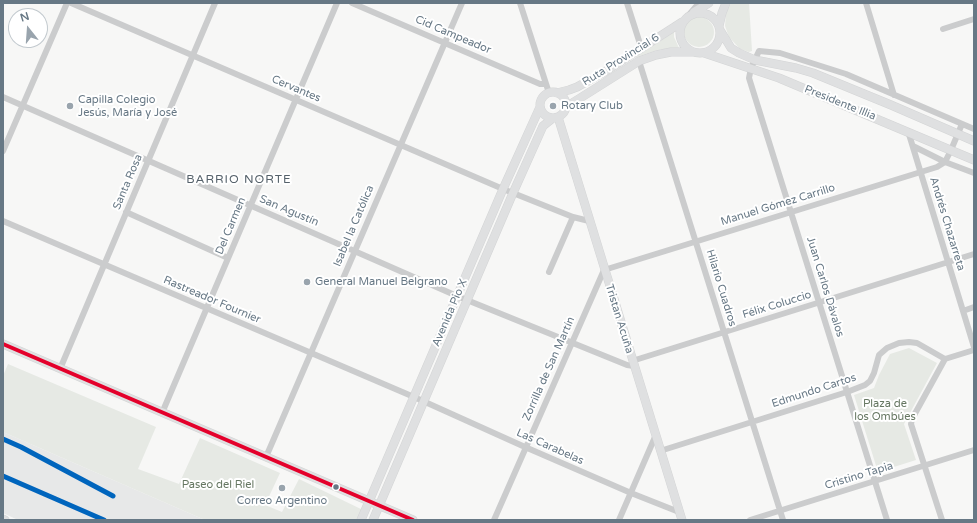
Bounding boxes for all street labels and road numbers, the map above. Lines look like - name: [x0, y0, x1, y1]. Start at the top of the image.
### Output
- street label: Cid Campeador: [413, 13, 493, 57]
- street label: Ruta Provincial 6: [580, 31, 662, 89]
- street label: Cervantes: [269, 73, 323, 105]
- street label: Presidente Illia: [802, 83, 878, 123]
- street label: Santa Rosa: [110, 152, 146, 212]
- street label: Andrés Chazarreta: [926, 176, 968, 272]
- street label: Manuel Gómez Carrillo: [719, 181, 837, 229]
- street label: Isabel la Católica: [331, 183, 377, 269]
- street label: San Agustín: [257, 193, 321, 229]
- street label: Del Carmen: [213, 195, 249, 257]
- street label: Juan Carlos Dávalos: [803, 235, 847, 339]
- street label: Hilario Cuadros: [703, 248, 739, 328]
- street label: Rastreador Fournier: [161, 274, 263, 326]
- street label: Avenida Pio X: [430, 277, 470, 349]
- street label: Tristan Acuña: [602, 283, 636, 355]
- street label: Félix Coluccio: [741, 288, 813, 322]
- street label: Zorrilla de San Martín: [520, 315, 578, 423]
- street label: Edmundo Cartos: [770, 371, 858, 411]
- street label: Las Carabelas: [514, 426, 586, 468]
- street label: Cristino Tapia: [823, 459, 895, 493]

